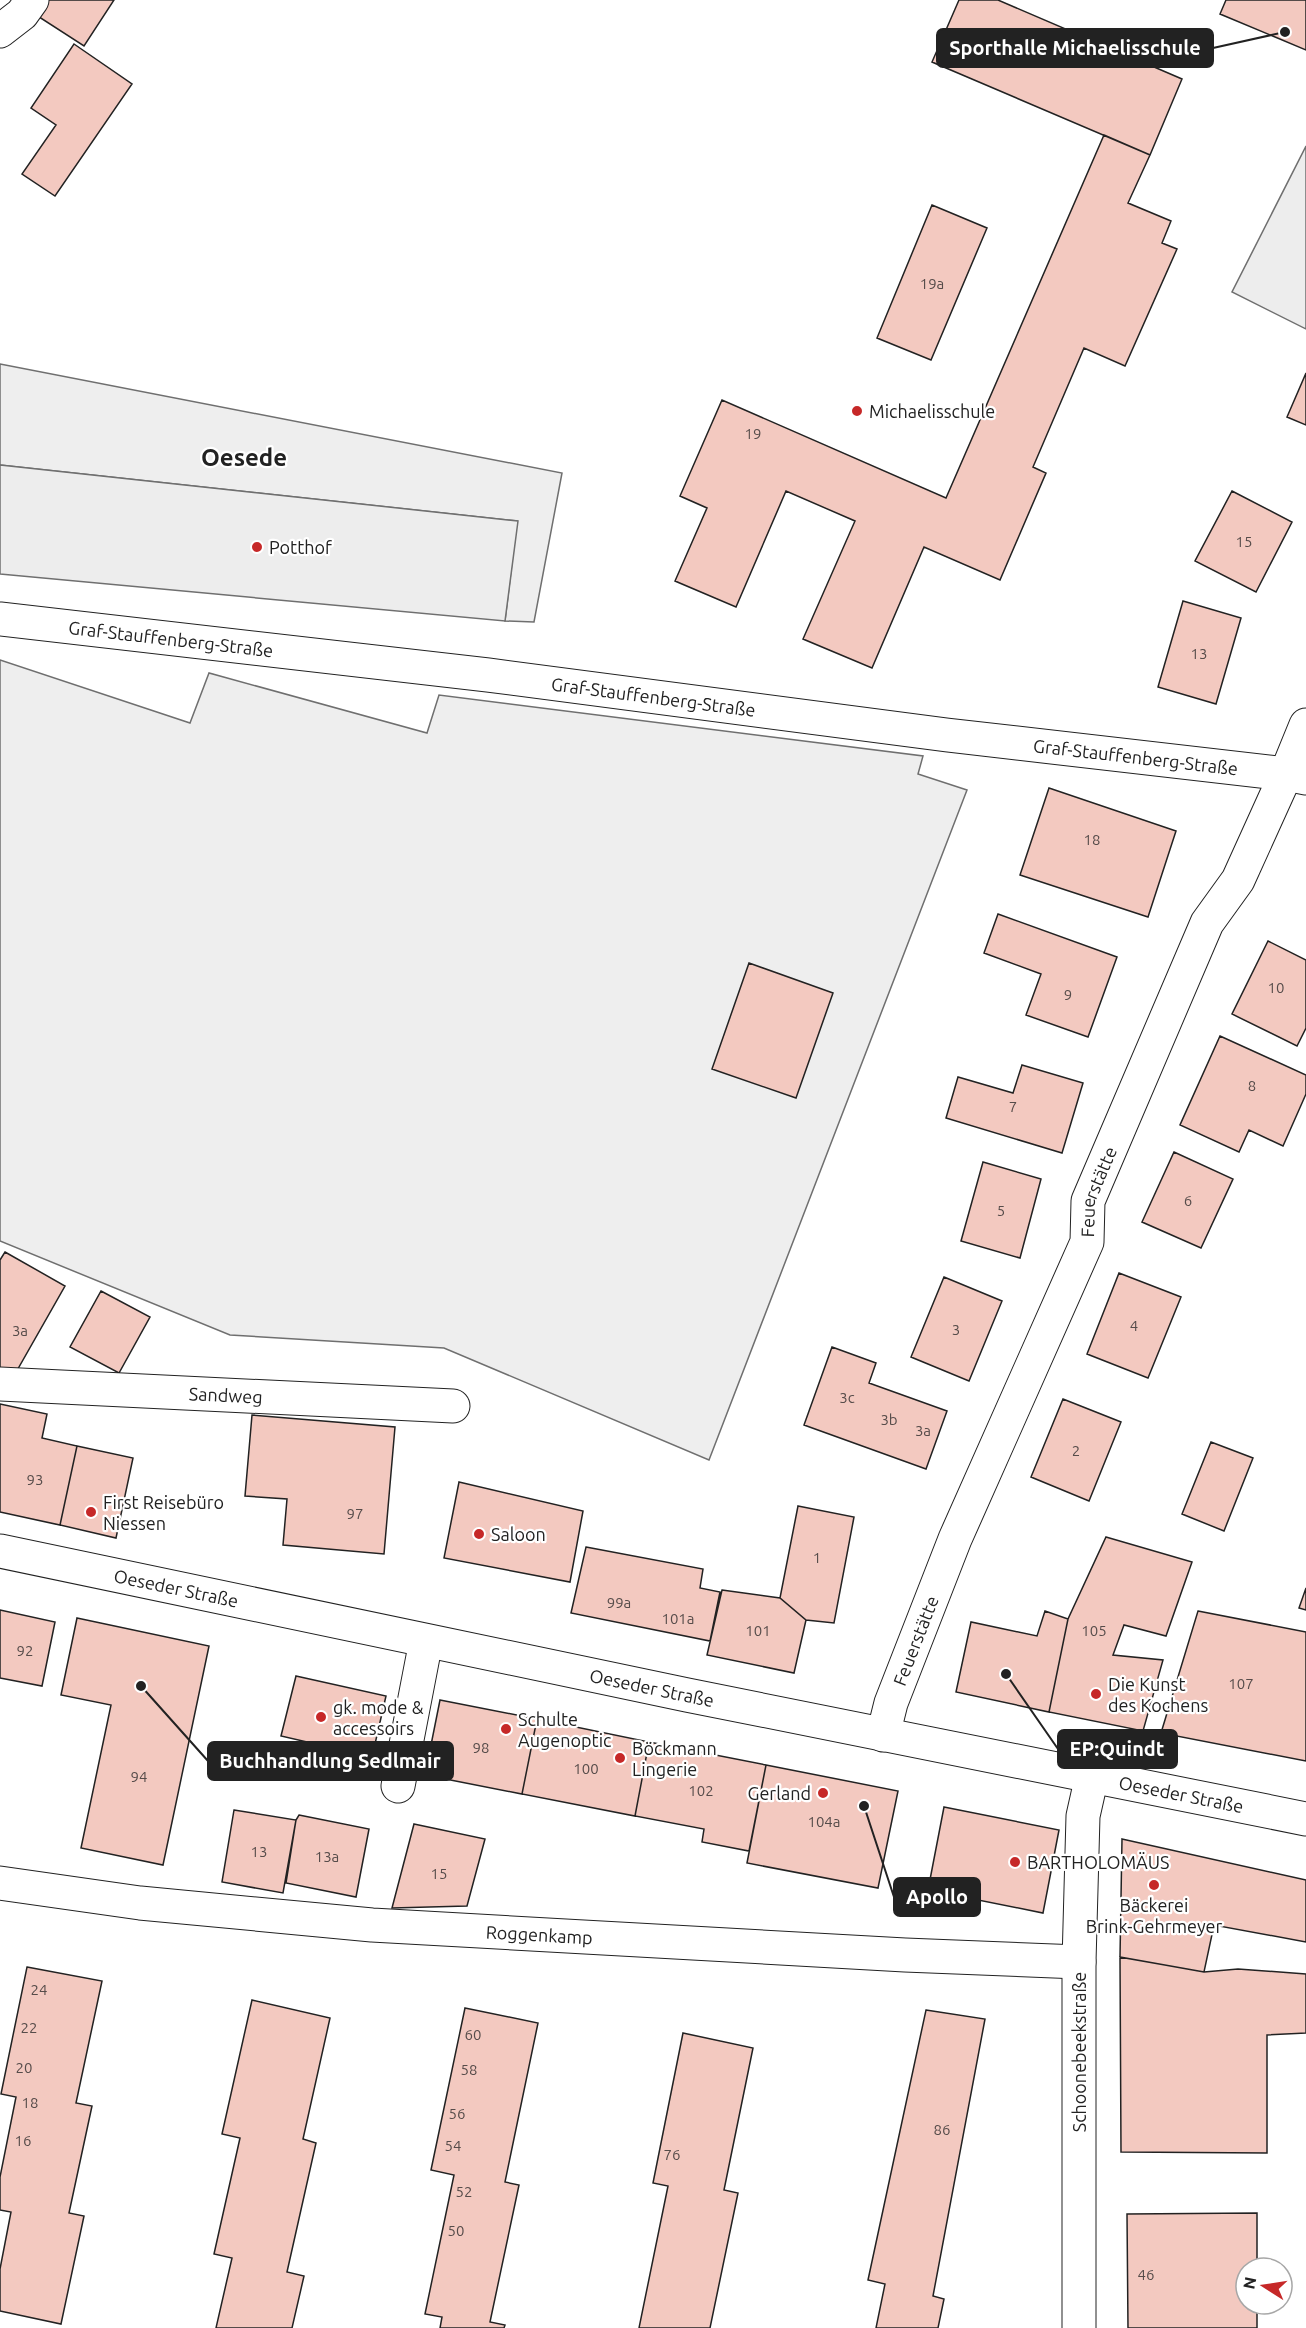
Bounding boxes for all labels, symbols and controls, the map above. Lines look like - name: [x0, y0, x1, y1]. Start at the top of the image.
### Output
- callout: Sporthalle Michaelisschule: [937, 29, 1213, 67]
- text: Sporthalle Michaelisschule: [949, 36, 1201, 59]
- house number: 19a: [920, 275, 944, 292]
- place label: Michaelisschule: [869, 401, 995, 421]
- marker: Michaelisschule: [850, 404, 864, 418]
- house number: 19: [745, 425, 761, 442]
- district label: Oesede: [201, 444, 287, 471]
- house number: 15: [1236, 533, 1252, 550]
- place label: Potthof: [269, 537, 332, 557]
- marker: Potthof: [250, 540, 264, 554]
- street label: Graf-Stauffenberg-Straße: [67, 617, 274, 660]
- house number: 13: [1191, 645, 1207, 662]
- street label: Graf-Stauffenberg-Straße: [550, 673, 757, 720]
- street label: Graf-Stauffenberg-Straße: [1032, 735, 1239, 778]
- house number: 18: [1084, 831, 1100, 848]
- house number: 10: [1268, 979, 1284, 996]
- house number: 9: [1064, 986, 1072, 1003]
- house number: 8: [1248, 1077, 1256, 1094]
- house number: 7: [1009, 1098, 1017, 1115]
- street label: Feuerstätte: [1077, 1144, 1120, 1238]
- house number: 6: [1184, 1192, 1192, 1209]
- house number: 5: [997, 1202, 1005, 1219]
- house number: 4: [1130, 1317, 1138, 1334]
- house number: 3: [952, 1321, 960, 1338]
- house number: 3a: [12, 1322, 28, 1339]
- street label: Sandweg: [188, 1383, 263, 1407]
- house number: 3c: [839, 1389, 855, 1406]
- house number: 3b: [880, 1411, 898, 1428]
- house number: 3a: [915, 1422, 931, 1439]
- house number: 2: [1072, 1442, 1080, 1459]
- house number: 93: [27, 1471, 43, 1488]
- place label: First Reisebüro Niessen: [103, 1492, 224, 1533]
- marker: First Reisebüro Niessen: [84, 1505, 98, 1519]
- house number: 97: [347, 1505, 363, 1522]
- place label: Saloon: [491, 1524, 546, 1544]
- marker: Saloon: [472, 1527, 486, 1541]
- house number: 1: [813, 1549, 821, 1566]
- street label: Oeseder Straße: [112, 1565, 240, 1611]
- street label: Feuerstätte: [889, 1593, 942, 1688]
- house number: 99a: [607, 1594, 631, 1611]
- house number: 101a: [661, 1610, 695, 1627]
- house number: 101: [745, 1622, 771, 1639]
- house number: 105: [1081, 1622, 1107, 1639]
- house number: 92: [17, 1642, 33, 1659]
- street label: Oeseder Straße: [588, 1665, 716, 1710]
- place label: Die Kunst des Kochens: [1108, 1674, 1209, 1715]
- house number: 107: [1228, 1675, 1254, 1692]
- marker: Die Kunst des Kochens: [1089, 1687, 1103, 1701]
- place label: gk. mode & accessoirs: [333, 1697, 424, 1738]
- place label: Schulte Augenoptic: [518, 1709, 611, 1750]
- marker: gk. mode & accessoirs: [314, 1710, 328, 1724]
- marker: Schulte Augenoptic: [499, 1722, 513, 1736]
- callout: EP:Quindt: [1058, 1730, 1177, 1768]
- text: EP:Quindt: [1070, 1737, 1165, 1760]
- place label: Böckmann Lingerie: [632, 1738, 717, 1779]
- house number: 98: [473, 1739, 489, 1756]
- callout: Buchhandlung Sedlmair: [208, 1742, 453, 1780]
- text: Buchhandlung Sedlmair: [219, 1749, 442, 1772]
- marker: Böckmann Lingerie: [613, 1751, 627, 1765]
- house number: 100: [573, 1760, 599, 1777]
- house number: 94: [131, 1768, 147, 1785]
- street label: Oeseder Straße: [1117, 1772, 1245, 1816]
- house number: 102: [688, 1782, 714, 1799]
- place label: Gerland: [747, 1783, 811, 1803]
- marker: Gerland: [816, 1786, 830, 1800]
- house number: 104a: [807, 1813, 841, 1830]
- house number: 13: [251, 1843, 267, 1860]
- house number: 13a: [315, 1848, 339, 1865]
- place label: BARTHOLOMÄUS: [1027, 1852, 1169, 1872]
- marker: BARTHOLOMÄUS: [1008, 1855, 1022, 1869]
- house number: 15: [431, 1865, 447, 1882]
- callout: Apollo: [894, 1878, 980, 1916]
- marker: Bäckerei Brink-Gehrmeyer: [1147, 1878, 1161, 1892]
- text: Apollo: [906, 1885, 968, 1908]
- place label: Bäckerei Brink-Gehrmeyer: [1086, 1895, 1223, 1936]
- street label: Roggenkamp: [485, 1921, 593, 1947]
- street label: Schoonebeekstraße: [1069, 1972, 1089, 2132]
- house number: 24: [31, 1981, 47, 1998]
- house number: 22: [21, 2019, 37, 2036]
- house number: 60: [465, 2026, 481, 2043]
- house number: 20: [16, 2059, 32, 2076]
- house number: 58: [461, 2061, 477, 2078]
- house number: 18: [22, 2094, 38, 2111]
- house number: 56: [449, 2105, 465, 2122]
- house number: 86: [934, 2121, 950, 2138]
- house number: 16: [15, 2132, 31, 2149]
- house number: 54: [445, 2137, 461, 2154]
- house number: 76: [664, 2146, 680, 2163]
- house number: 52: [456, 2183, 472, 2200]
- house number: 50: [448, 2222, 464, 2239]
- north arrow: [1234, 2256, 1294, 2316]
- house number: 46: [1138, 2266, 1154, 2283]
- text: N: [1239, 2275, 1259, 2291]

